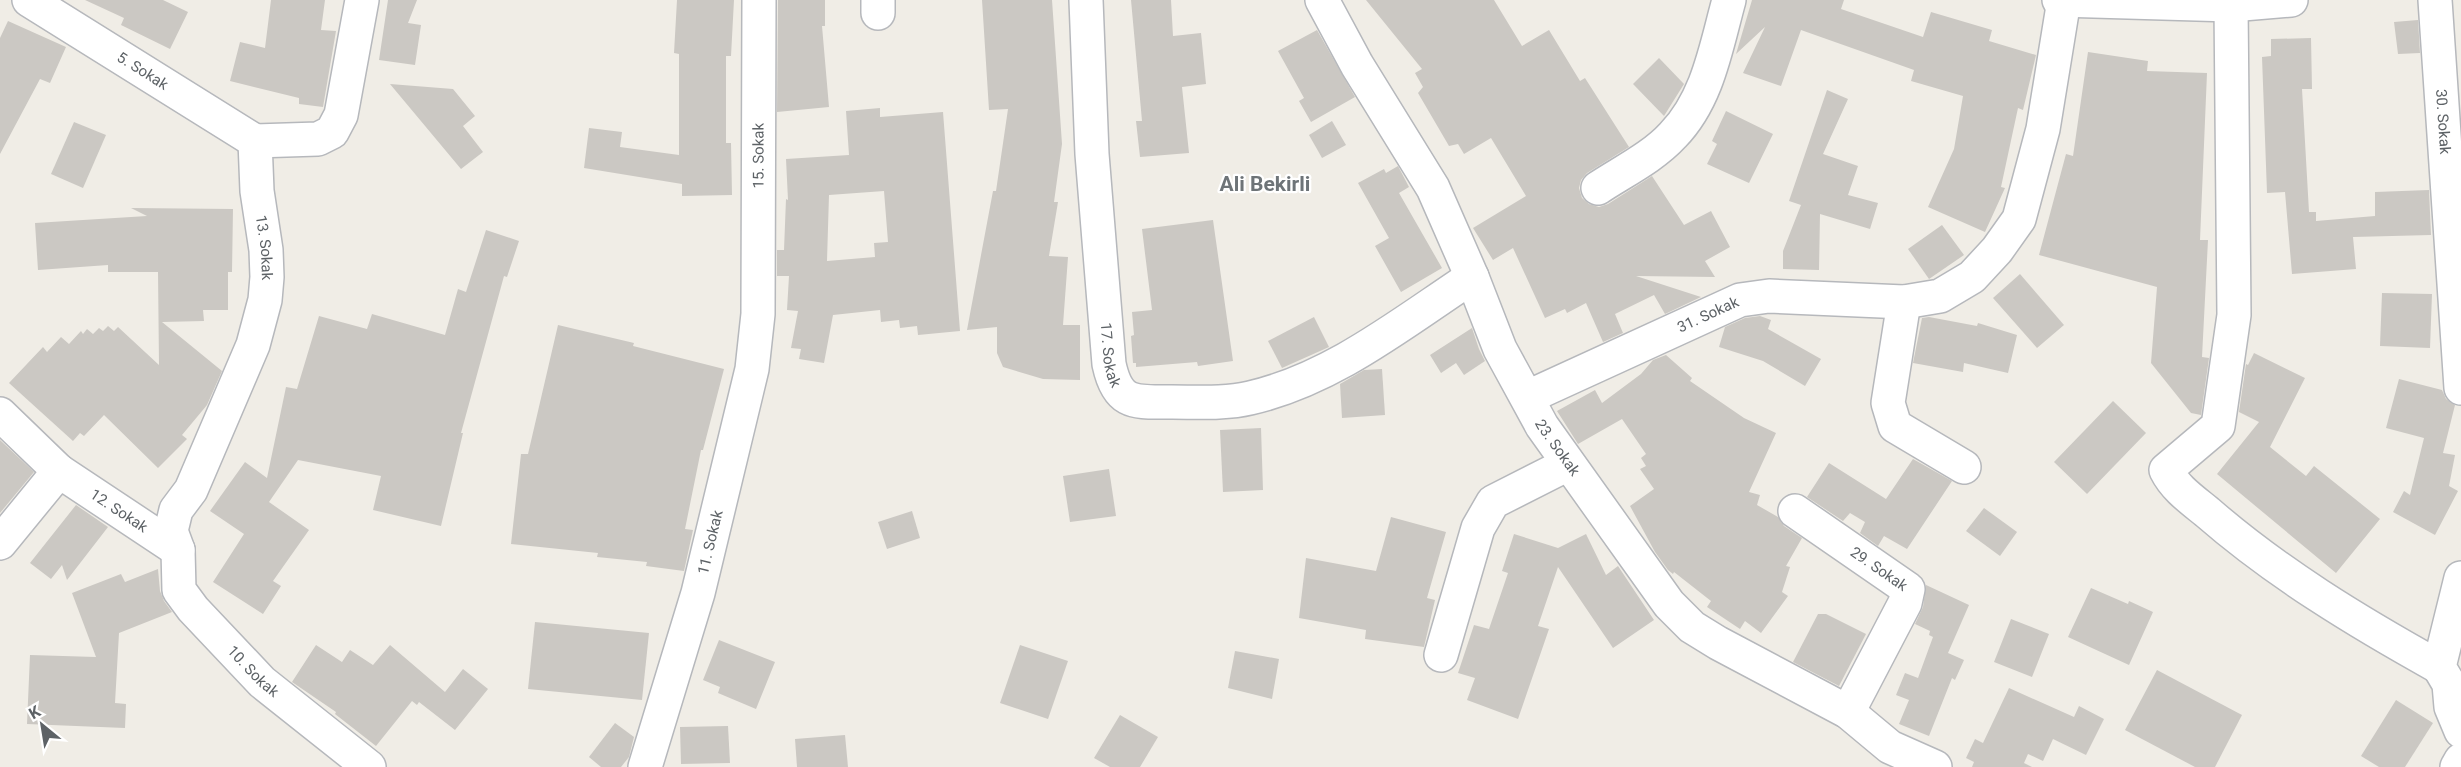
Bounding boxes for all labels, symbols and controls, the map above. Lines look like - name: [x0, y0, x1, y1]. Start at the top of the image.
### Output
- street label: 5. Sokak: [114, 48, 172, 94]
- street label: 30. Sokak: [2432, 88, 2454, 155]
- street label: 15. Sokak: [749, 122, 768, 188]
- district label: Ali Bekirli: [1220, 172, 1310, 196]
- street label: 13. Sokak: [252, 214, 276, 281]
- street label: 31. Sokak: [1675, 293, 1742, 336]
- street label: 17. Sokak: [1097, 322, 1125, 391]
- street label: 23. Sokak: [1531, 416, 1584, 480]
- street label: 12. Sokak: [87, 485, 151, 537]
- street label: 11. Sokak: [694, 508, 727, 576]
- street label: 29. Sokak: [1847, 543, 1911, 595]
- street label: 10. Sokak: [223, 642, 283, 701]
- north arrow: [12, 695, 72, 755]
- text: K: [26, 701, 45, 723]

